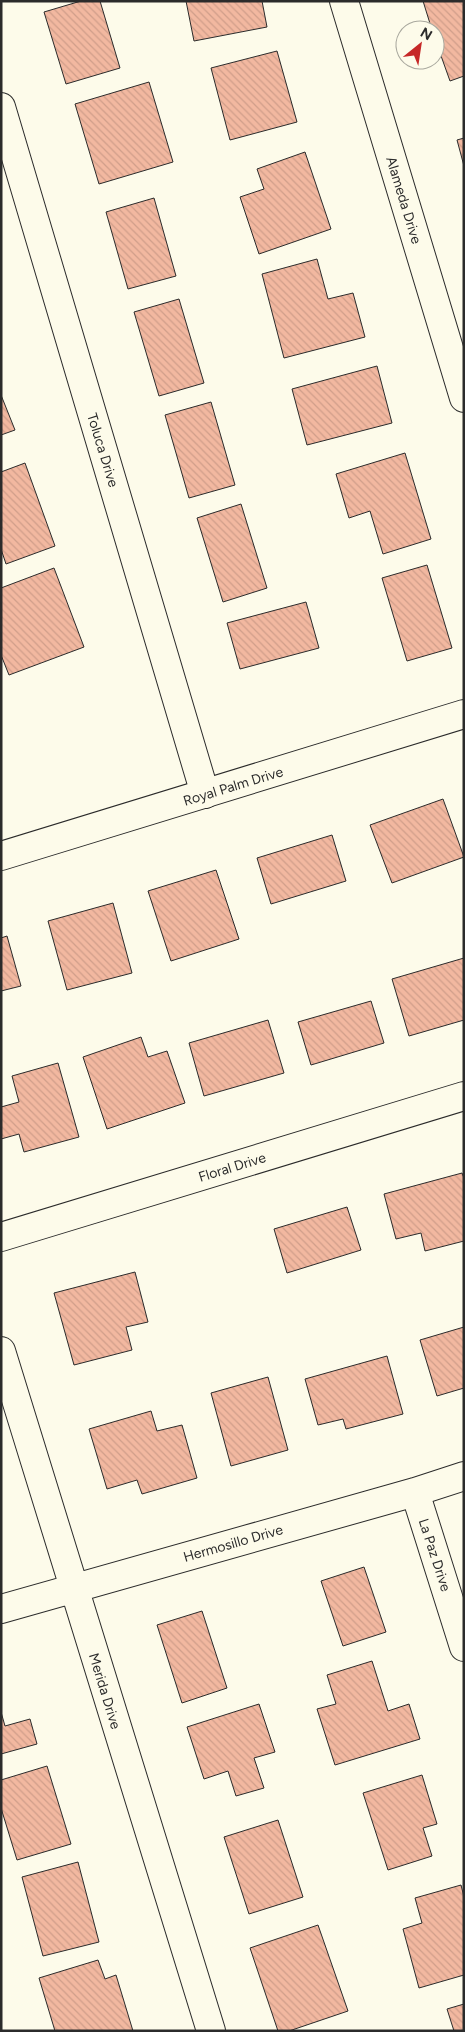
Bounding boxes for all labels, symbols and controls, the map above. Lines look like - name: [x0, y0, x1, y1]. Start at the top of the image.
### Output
- north arrow: [395, 20, 445, 70]
- text: N: [417, 24, 435, 44]
- street label: Alameda Drive: [382, 154, 425, 246]
- street label: Toluca Drive: [83, 411, 122, 490]
- street label: Royal Palm Drive: [181, 763, 285, 810]
- street label: Floral Drive: [196, 1149, 268, 1186]
- street label: La Paz Drive: [415, 1517, 454, 1594]
- street label: Hermosillo Drive: [181, 1521, 285, 1566]
- street label: Merida Drive: [85, 1651, 124, 1732]

